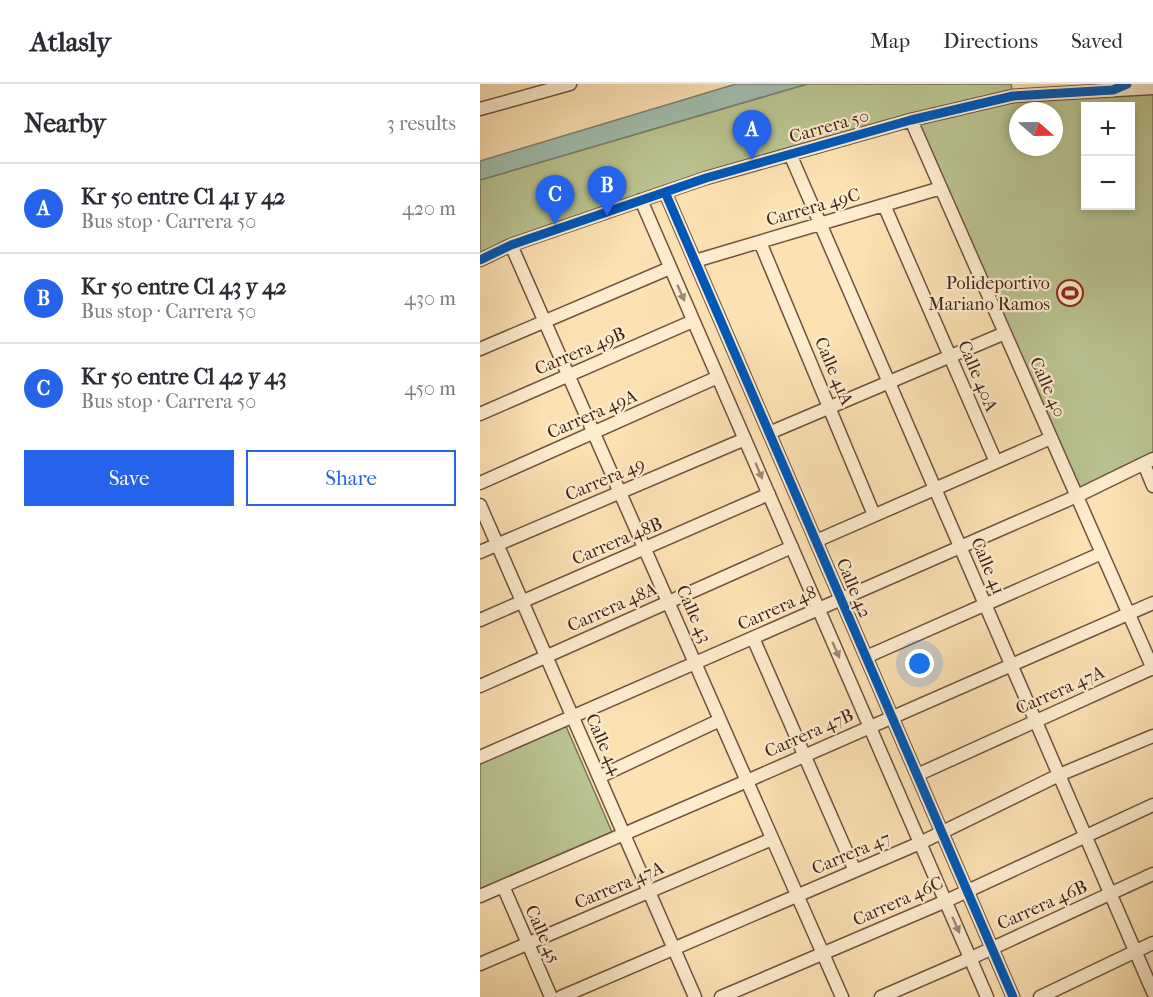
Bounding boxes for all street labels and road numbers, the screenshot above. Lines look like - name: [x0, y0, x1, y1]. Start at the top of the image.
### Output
- street label: Carrera 50: [787, 105, 871, 148]
- street label: Carrera 49C: [764, 184, 862, 231]
- street label: Carrera 49B: [532, 323, 629, 380]
- street label: Calle 41A: [810, 334, 857, 409]
- street label: Calle 40A: [953, 337, 1002, 415]
- street label: Calle 40: [1025, 354, 1070, 421]
- street label: Carrera 49A: [544, 385, 641, 444]
- street label: Carrera 49: [562, 453, 648, 506]
- street label: Carrera 48B: [569, 513, 665, 570]
- street label: Calle 41: [966, 534, 1009, 598]
- street label: Calle 42: [832, 555, 875, 621]
- street label: Carrera 48A: [564, 578, 660, 637]
- street label: Calle 43: [672, 582, 716, 646]
- street label: Carrera 48: [735, 582, 820, 635]
- street label: Carrera 47A: [1013, 661, 1108, 719]
- street label: Carrera 47B: [762, 705, 857, 762]
- street label: Calle 44: [581, 711, 626, 778]
- street label: Carrera 47: [809, 827, 894, 879]
- street label: Carrera 47A: [571, 857, 667, 914]
- street label: Carrera 46C: [850, 872, 947, 931]
- street label: Carrera 46B: [994, 876, 1091, 935]
- street label: Calle 45: [521, 902, 565, 967]

